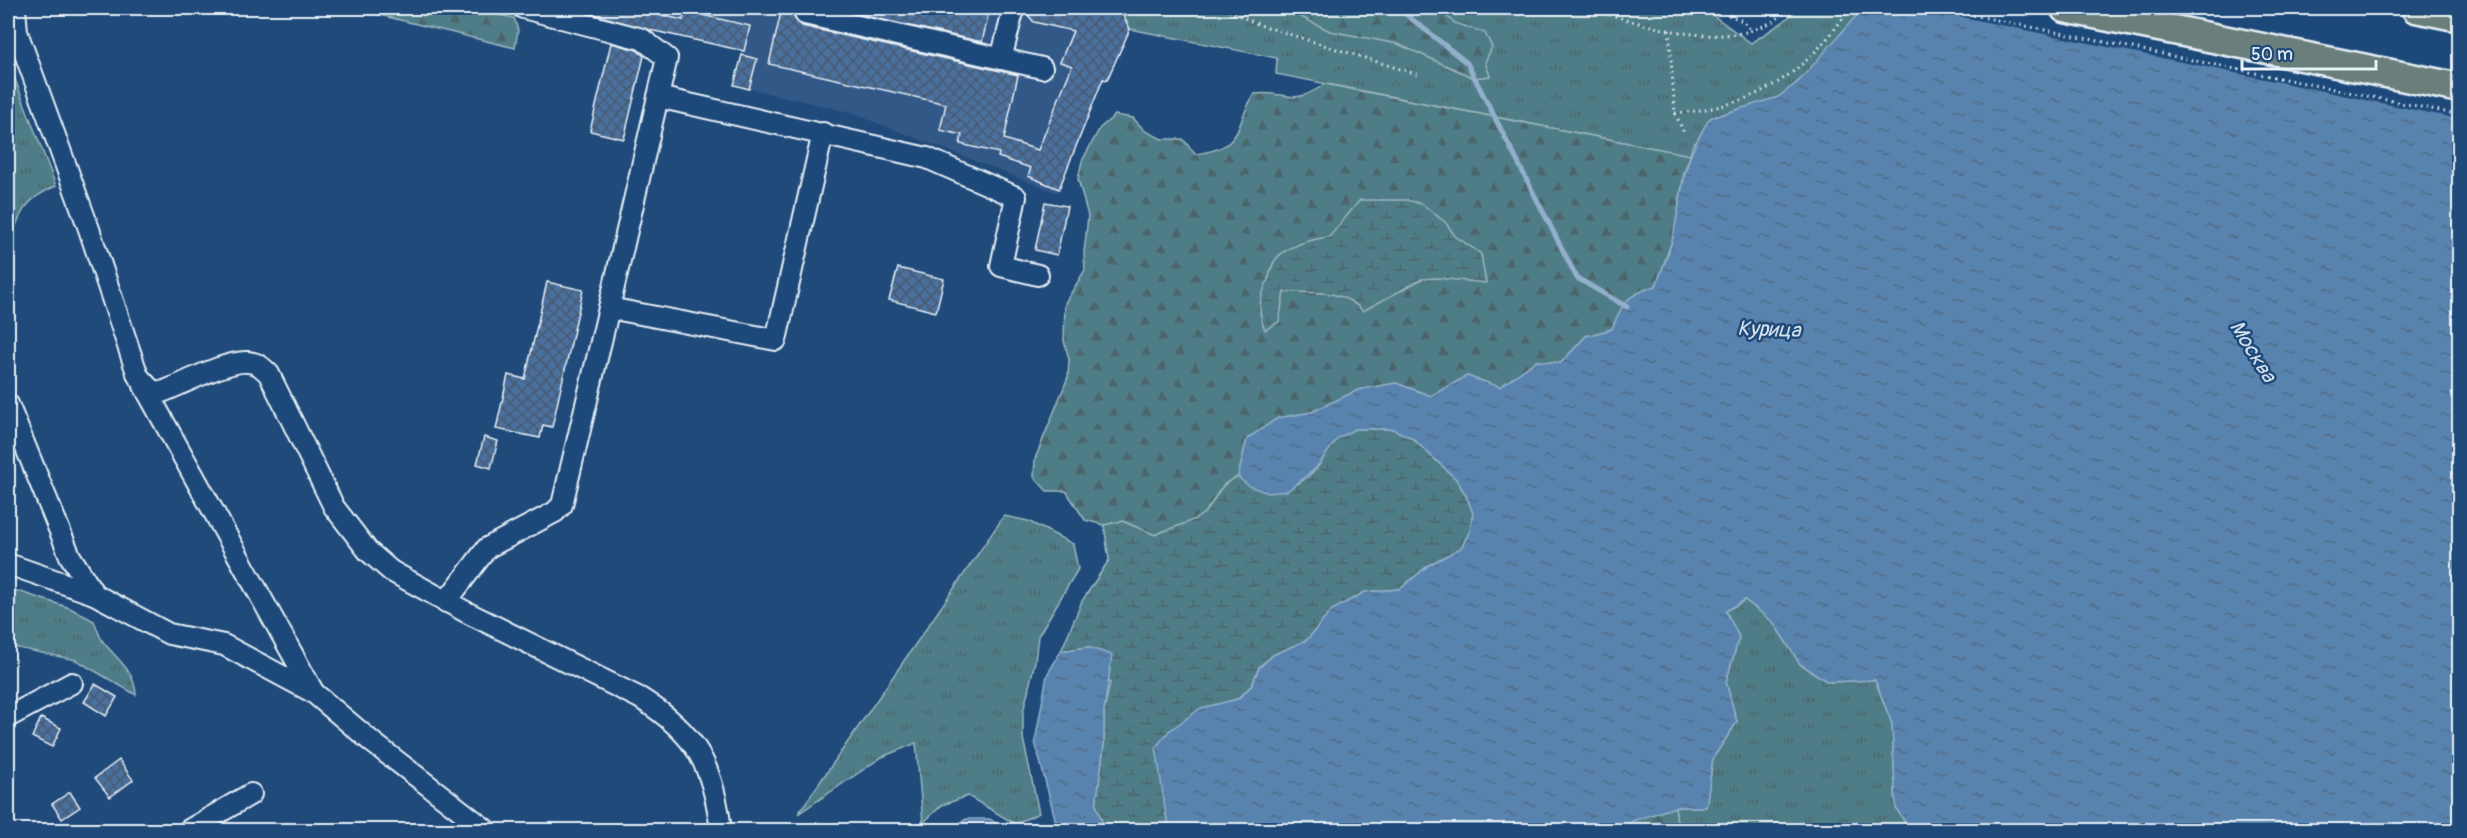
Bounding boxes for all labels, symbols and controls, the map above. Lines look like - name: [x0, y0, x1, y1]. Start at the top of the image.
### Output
- scale bar: [2242, 33, 2376, 71]
- text: 50 m: [2251, 43, 2293, 66]
- water label: Курица: [1737, 315, 1802, 344]
- water label: Москва: [2223, 315, 2283, 388]

